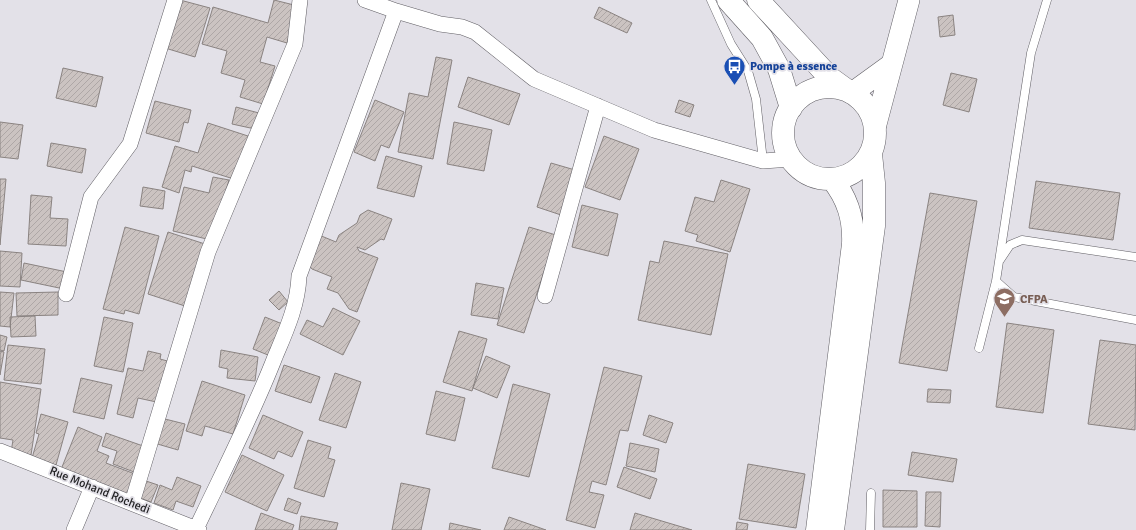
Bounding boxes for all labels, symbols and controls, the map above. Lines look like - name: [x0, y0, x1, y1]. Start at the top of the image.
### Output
- bus stop icon: Pompe à essence: [721, 53, 747, 86]
- place label: Pompe à essence: [750, 59, 837, 74]
- school or university icon: CFPA: [992, 286, 1018, 319]
- place label: CFPA: [1020, 292, 1048, 307]
- street label: Rue Mohand Rochedi: [47, 463, 152, 518]

